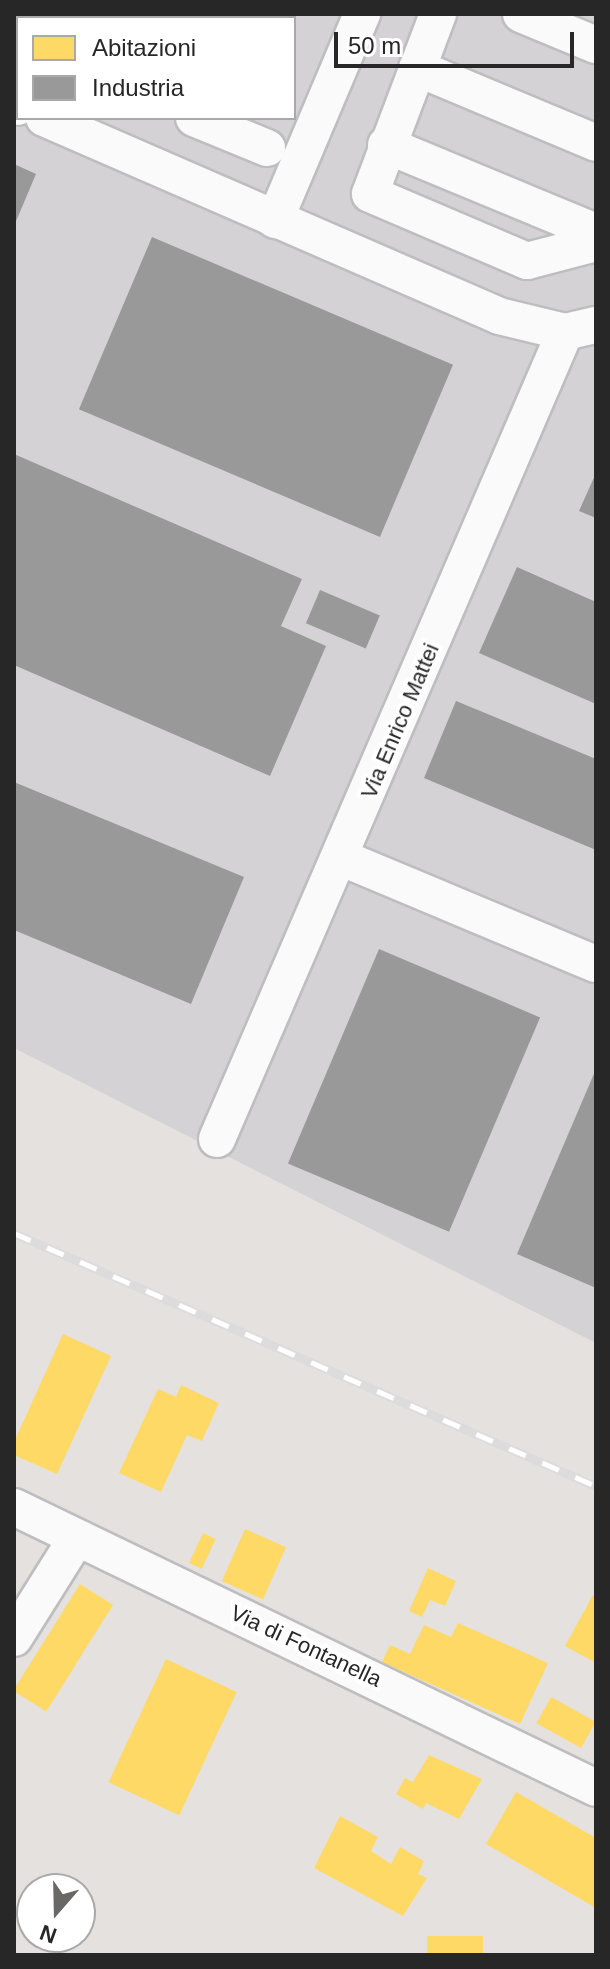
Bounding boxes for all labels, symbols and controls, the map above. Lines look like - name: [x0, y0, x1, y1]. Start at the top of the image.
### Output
- legend: [16, 16, 296, 120]
- scale bar: [338, 16, 578, 66]
- text: 50 m: [348, 32, 401, 59]
- text: Abitazioni: [92, 34, 196, 61]
- text: Industria: [92, 74, 184, 101]
- street label: Via Enrico Mattei: [355, 639, 445, 803]
- street label: Via di Fontanella: [226, 1599, 386, 1693]
- north arrow: [16, 1873, 96, 1953]
- text: N: [37, 1920, 60, 1949]

